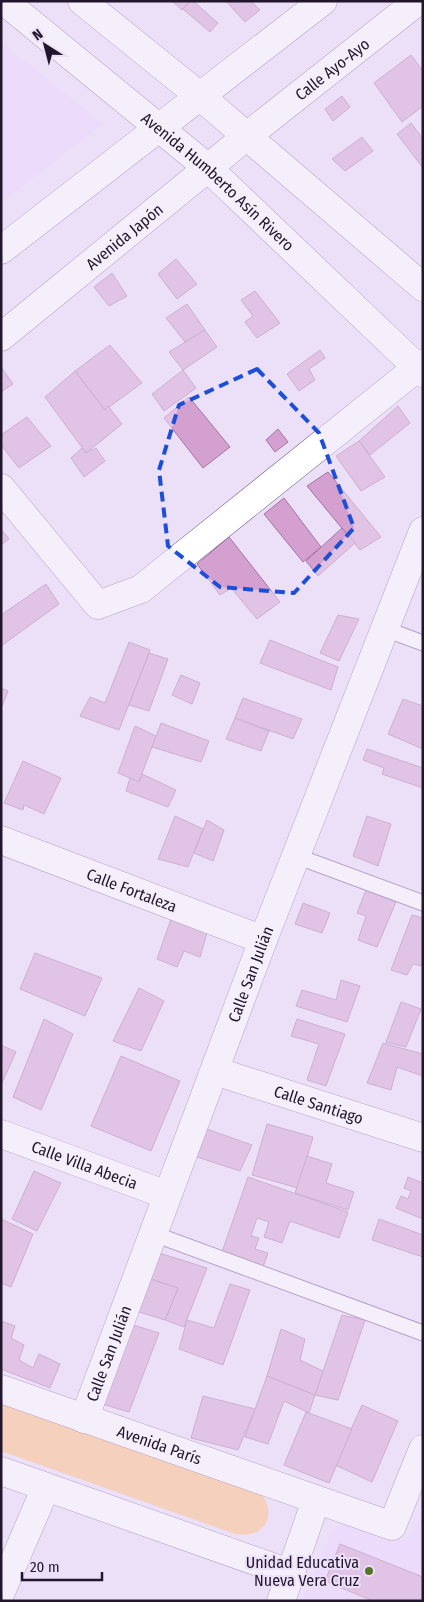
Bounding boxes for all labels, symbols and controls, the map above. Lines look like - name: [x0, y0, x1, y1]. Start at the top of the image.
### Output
- north arrow: [20, 20, 70, 70]
- text: N: [29, 26, 46, 44]
- street label: Calle Ayo-Ayo: [291, 34, 373, 104]
- street label: Avenida Humberto Asín Rivero: [138, 108, 298, 255]
- street label: Avenida Japón: [82, 199, 166, 273]
- street label: Calle Fortaleza: [84, 864, 180, 916]
- street label: Calle San Julián: [224, 923, 277, 1025]
- street label: Calle Santiago: [272, 1081, 366, 1128]
- street label: Calle Villa Abecia: [29, 1137, 140, 1193]
- street label: Calle San Julián: [82, 1303, 135, 1404]
- street label: Avenida París: [115, 1421, 204, 1468]
- scale bar: [22, 1550, 102, 1582]
- place label: Unidad Educativa Nueva Vera Cruz: [246, 1553, 359, 1590]
- text: 20 m: [30, 1558, 60, 1576]
- marker: Unidad Educativa Nueva Vera Cruz: [363, 1565, 375, 1577]

